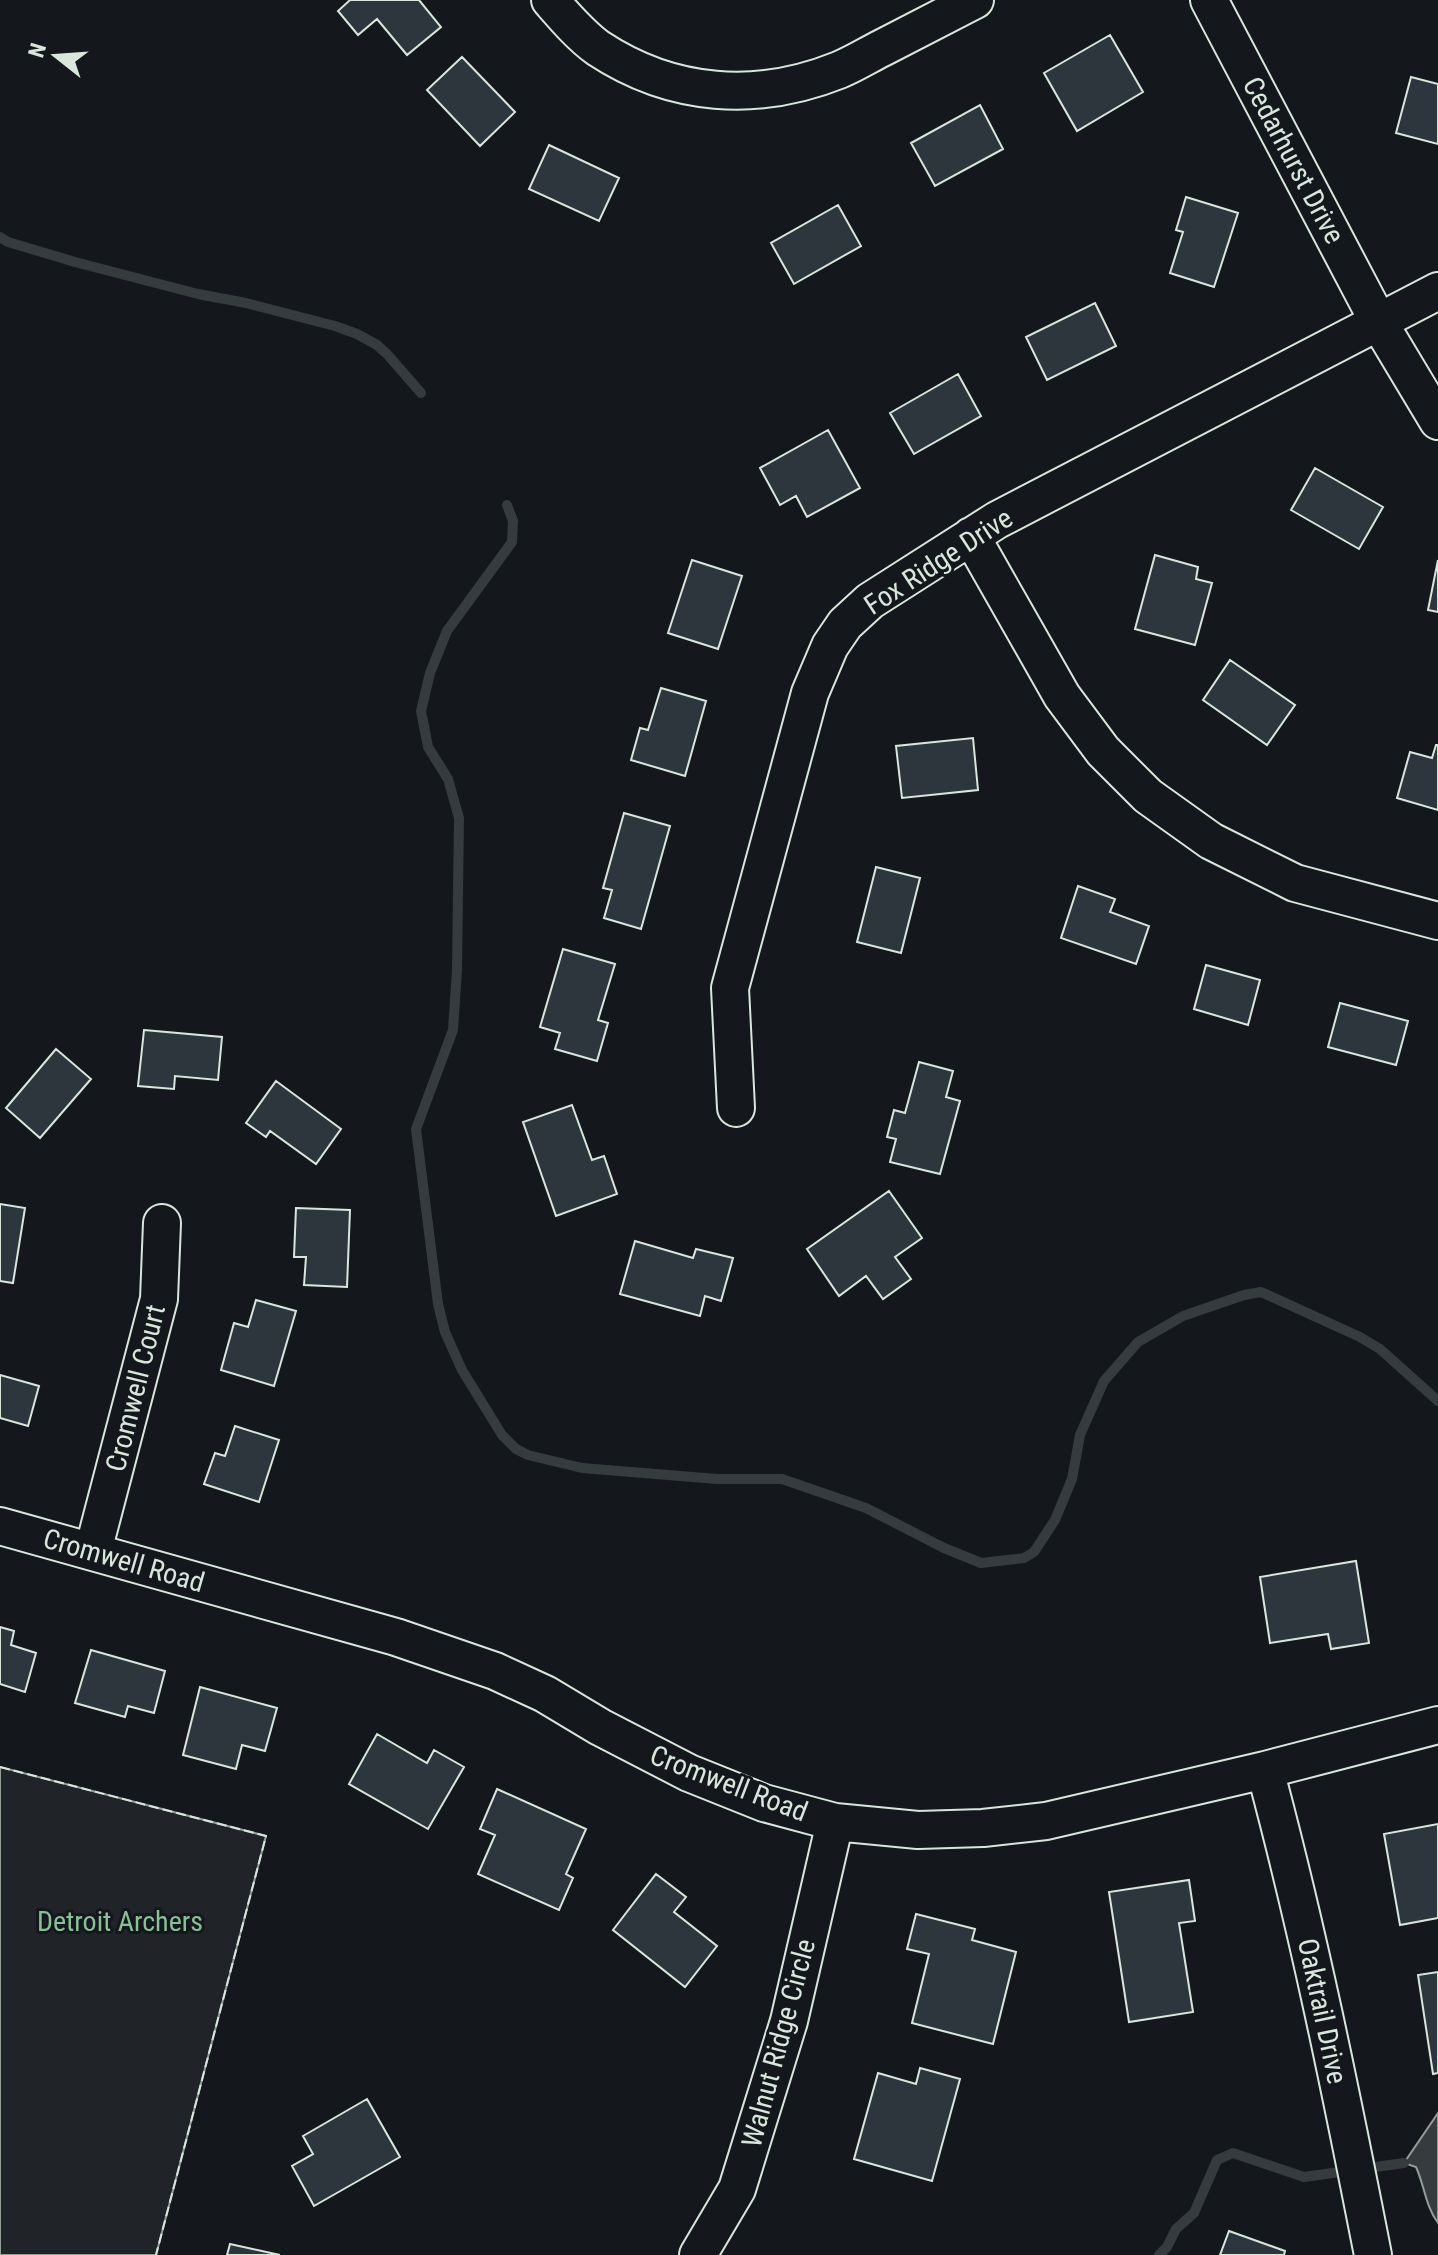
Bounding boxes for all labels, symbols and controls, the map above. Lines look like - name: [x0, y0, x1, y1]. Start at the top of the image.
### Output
- north arrow: [16, 16, 96, 96]
- text: N: [23, 40, 51, 60]
- street label: Cedarhurst Drive: [1236, 71, 1351, 249]
- street label: Fox Ridge Drive: [858, 501, 1019, 622]
- street label: Cromwell Court: [99, 1301, 172, 1475]
- street label: Cromwell Road: [39, 1522, 208, 1599]
- street label: Cromwell Road: [645, 1738, 812, 1829]
- park label: Detroit Archers: [37, 1905, 203, 1938]
- street label: Walnut Ridge Circle: [735, 1935, 822, 2151]
- street label: Oaktrail Drive: [1291, 1935, 1354, 2087]

